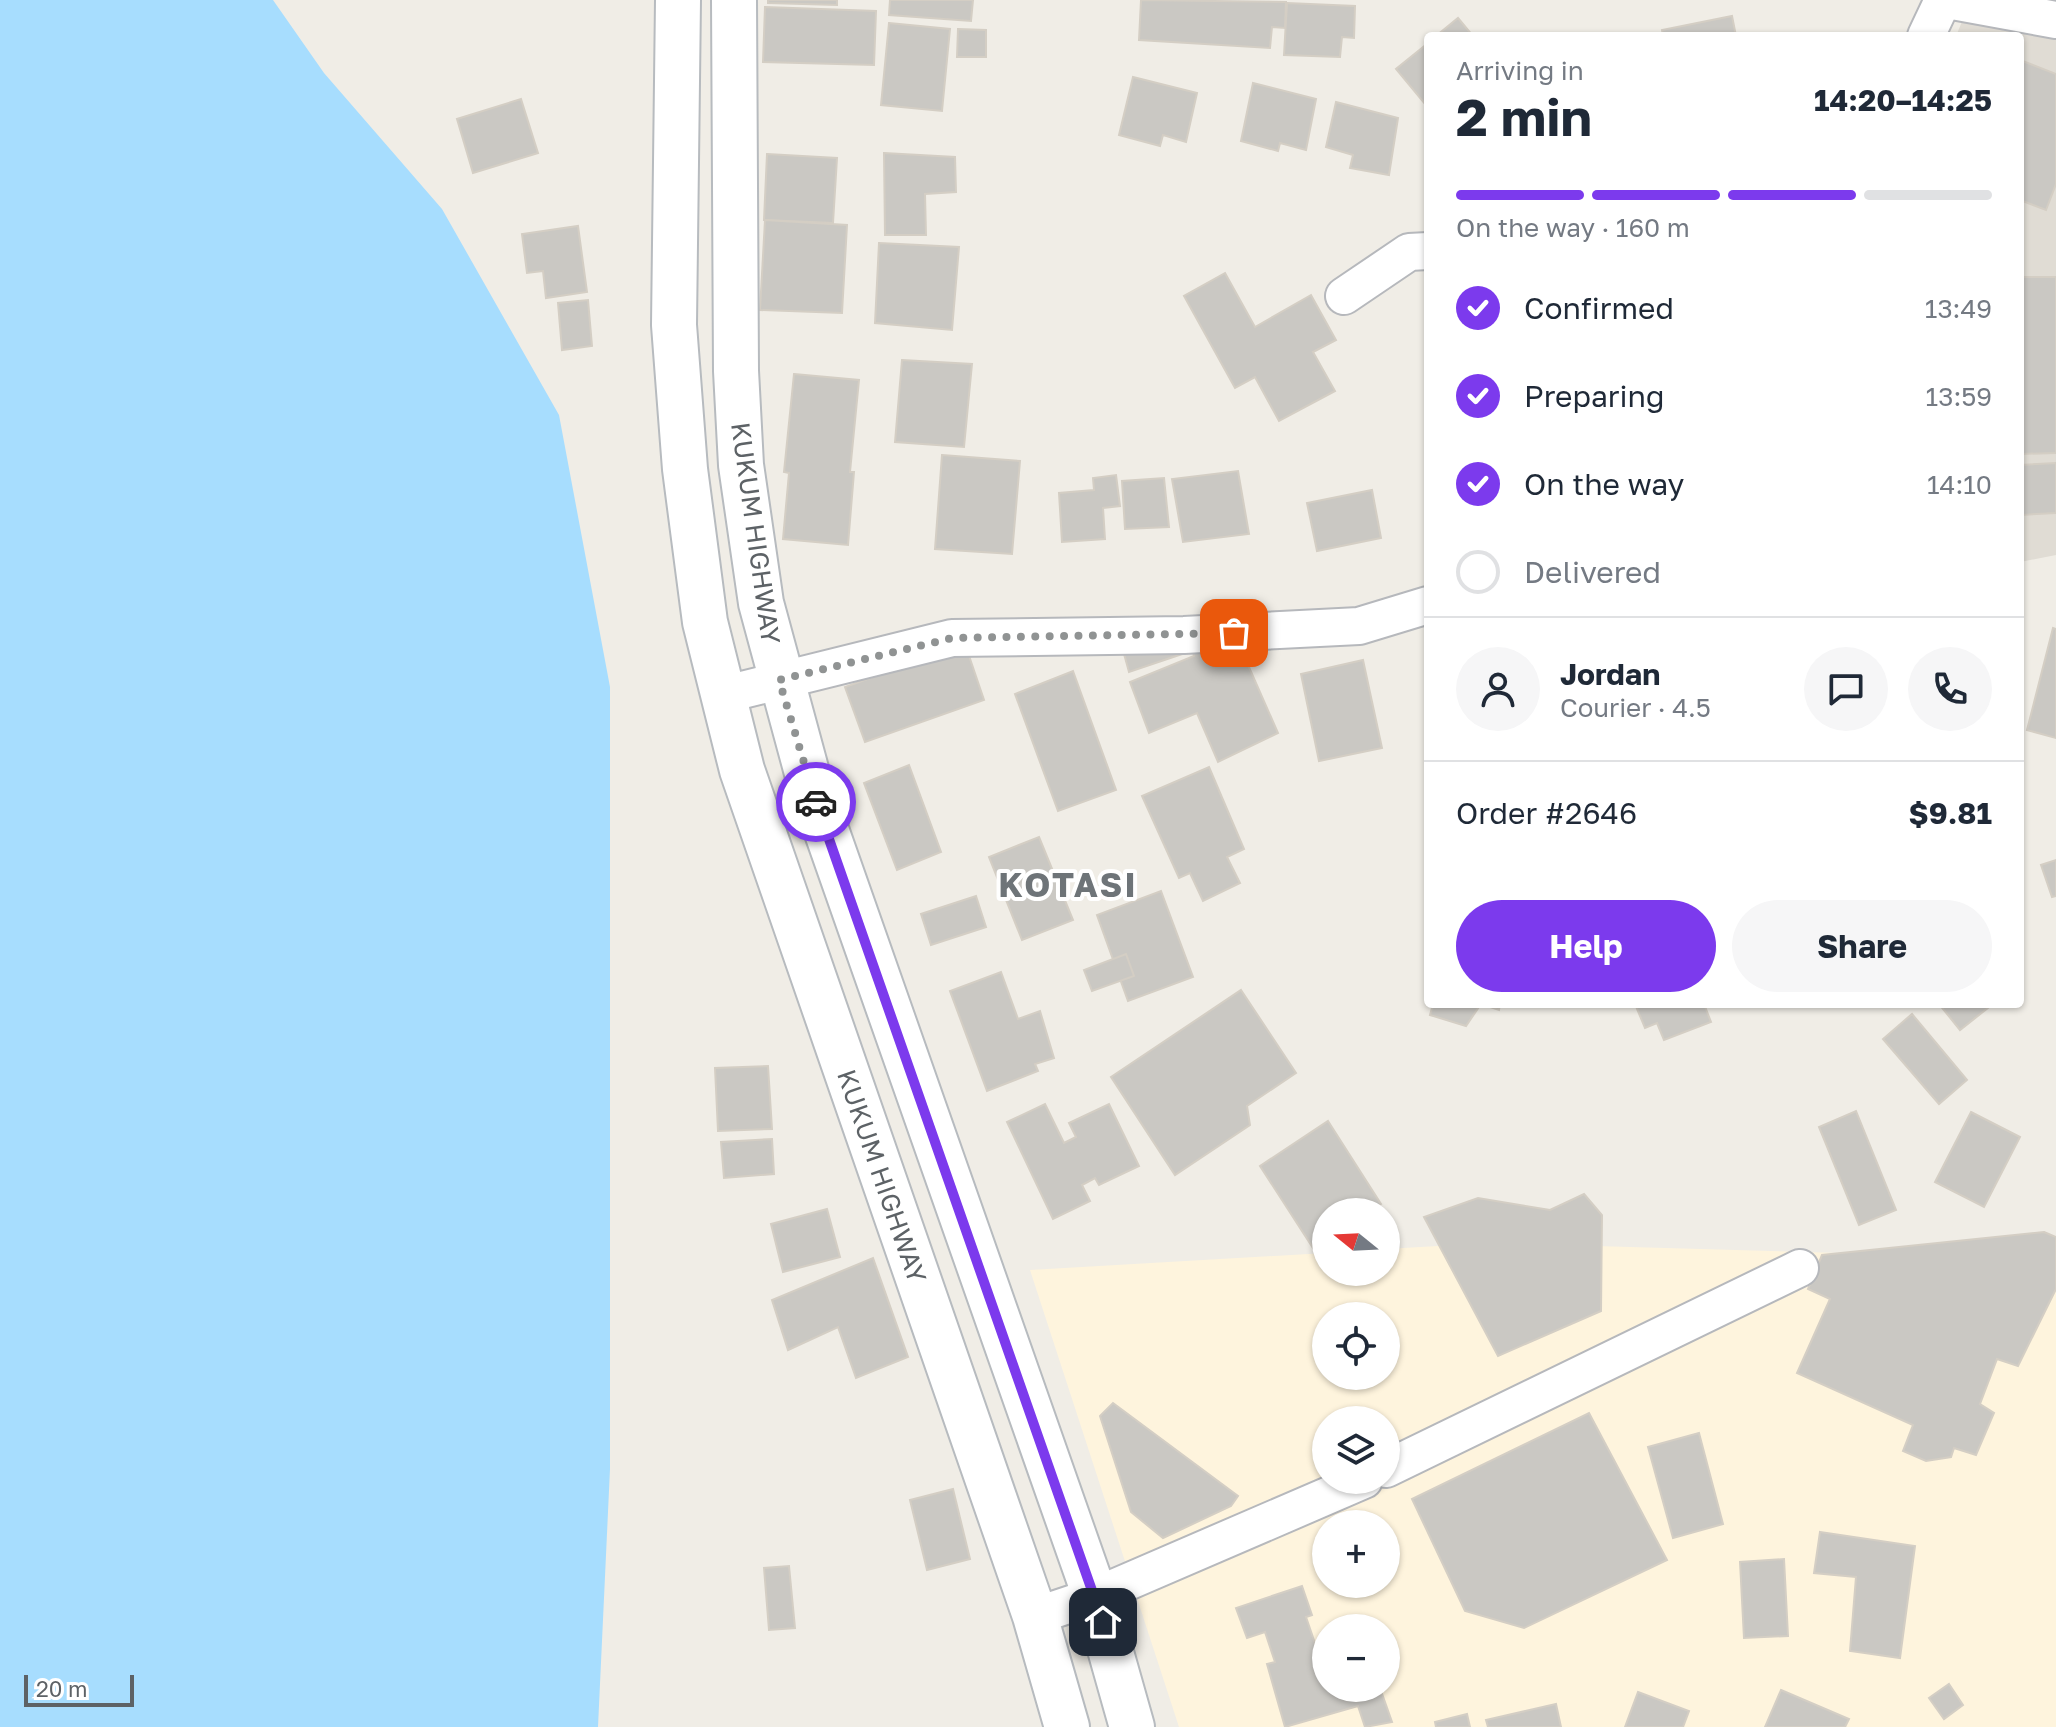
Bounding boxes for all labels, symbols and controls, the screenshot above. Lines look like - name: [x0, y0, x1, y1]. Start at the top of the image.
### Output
- text: Arriving in: [1456, 55, 1584, 86]
- text: 14:20–14:25: [1814, 82, 1992, 118]
- text: 2 min: [1456, 85, 1592, 147]
- text: On the way · 160 m: [1456, 212, 1690, 243]
- icon: check: [1456, 286, 1500, 330]
- text: Confirmed: [1524, 290, 1674, 326]
- text: 13:49: [1925, 293, 1992, 324]
- icon: check: [1456, 374, 1500, 418]
- text: Preparing: [1524, 378, 1665, 414]
- text: 13:59: [1926, 381, 1992, 412]
- street label: KUKUM HIGHWAY: [725, 420, 787, 646]
- icon: check: [1456, 462, 1500, 506]
- text: On the way: [1524, 466, 1684, 502]
- text: 14:10: [1927, 469, 1992, 500]
- text: Delivered: [1524, 554, 1661, 590]
- pin: [1200, 599, 1268, 667]
- icon: bag: [1212, 611, 1256, 655]
- button: person: [1456, 647, 1540, 731]
- button: chat: [1804, 647, 1888, 731]
- button: phone: [1908, 647, 1992, 731]
- text: Jordan: [1560, 656, 1660, 692]
- text: Courier · 4.5: [1560, 692, 1711, 723]
- courier: [776, 762, 856, 842]
- icon: car: [794, 780, 838, 824]
- text: Order #2646: [1456, 795, 1637, 831]
- text: $9.81: [1909, 795, 1992, 831]
- district label: KOTASI: [998, 864, 1138, 904]
- button: Help: [1456, 900, 1716, 992]
- button: Share: [1732, 900, 1992, 992]
- street label: KUKUM HIGHWAY: [831, 1065, 933, 1287]
- north arrow: [1312, 1198, 1400, 1286]
- map controls: [1312, 1198, 1400, 1702]
- button: locate: [1312, 1302, 1400, 1390]
- button: layers: [1312, 1406, 1400, 1494]
- button: +: [1312, 1510, 1400, 1598]
- pin: [1069, 1588, 1137, 1656]
- icon: home: [1081, 1600, 1125, 1644]
- button: −: [1312, 1614, 1400, 1702]
- scale bar: [24, 1671, 134, 1707]
- text: 20 m: [36, 1675, 87, 1702]

